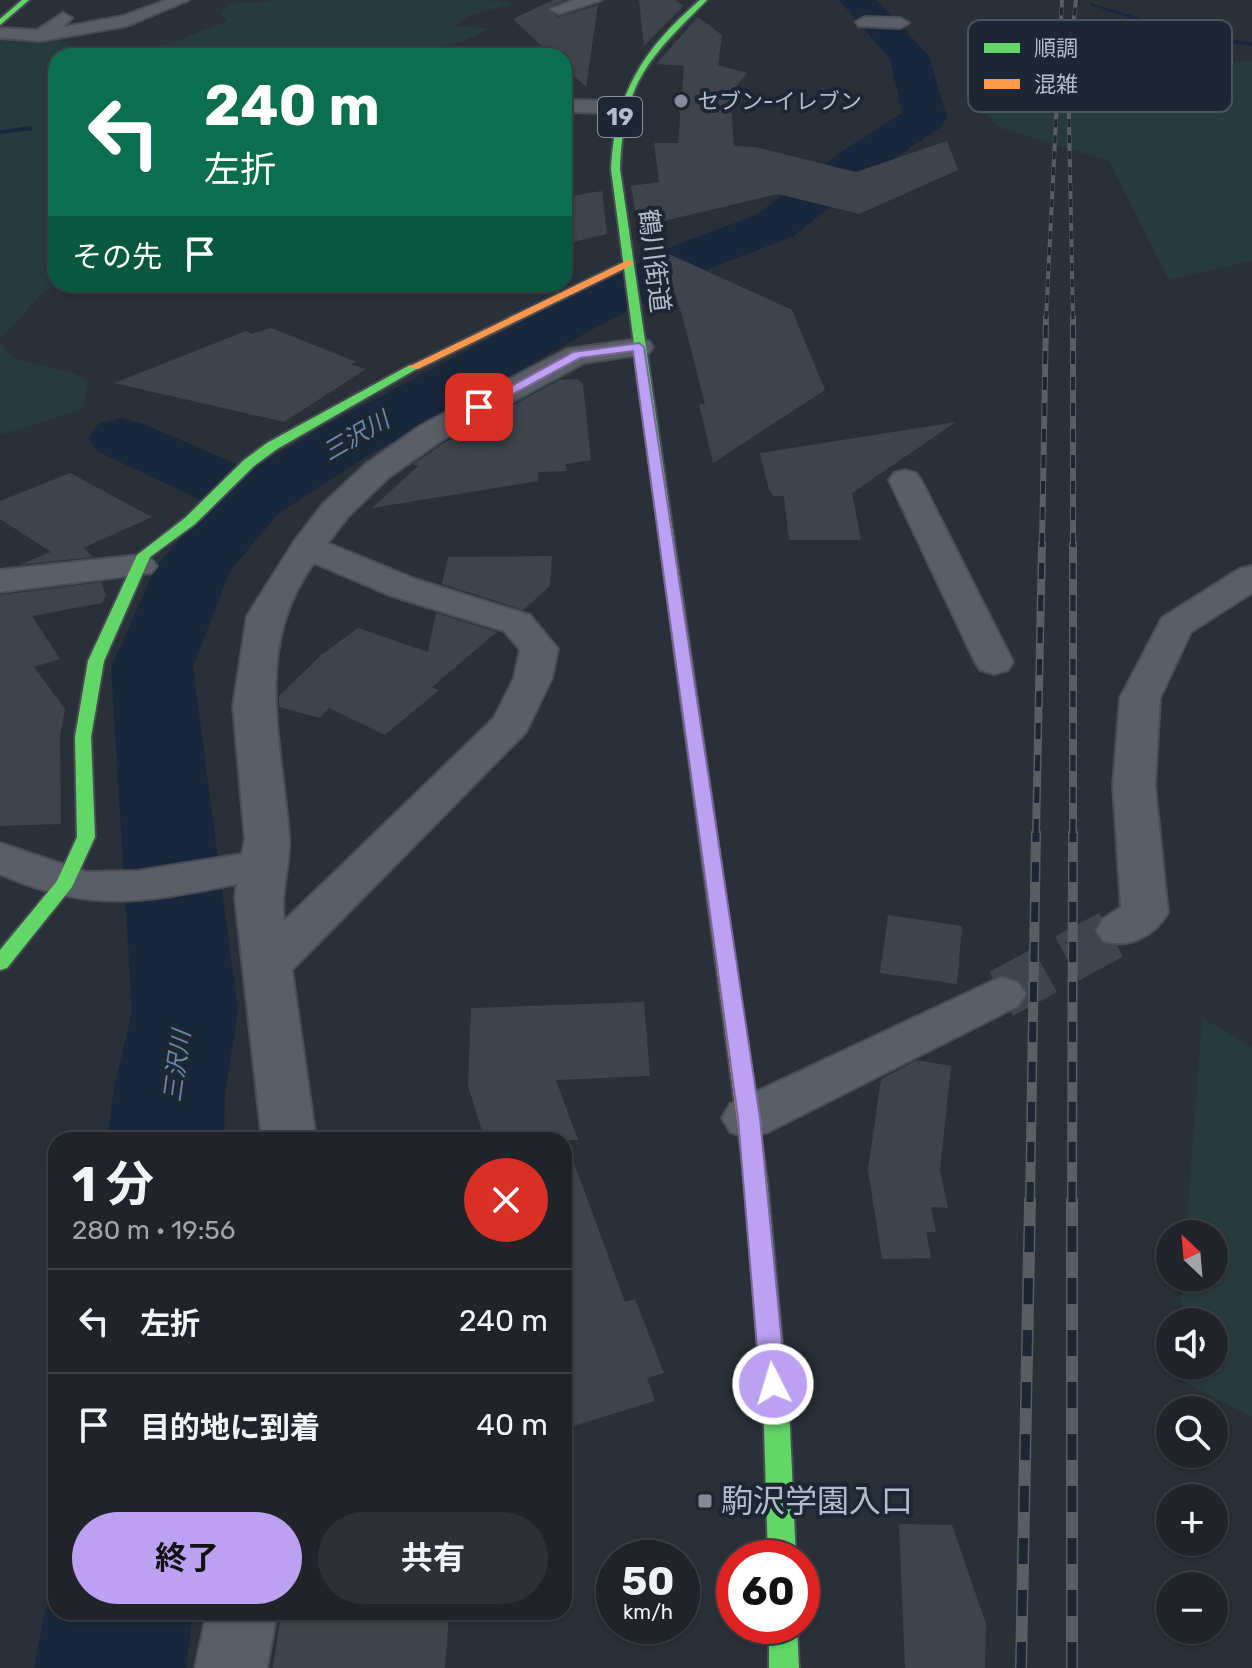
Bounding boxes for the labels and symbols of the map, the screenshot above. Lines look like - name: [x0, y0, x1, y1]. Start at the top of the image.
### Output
- legend: [968, 20, 1232, 112]
- text: 順調: [1034, 35, 1078, 62]
- text: 混雑: [1034, 71, 1078, 98]
- place label: セブン-イレブン: [697, 88, 862, 115]
- marker: セブン-イレブン: [672, 92, 690, 110]
- road number: 19: [598, 97, 642, 137]
- street label: 鶴川街道: [632, 207, 676, 315]
- pin: [445, 373, 513, 441]
- water label: 三沢川: [318, 404, 397, 466]
- water label: 三沢川: [158, 1025, 196, 1104]
- north arrow: [1156, 1220, 1228, 1292]
- position arrow: [731, 1342, 815, 1426]
- place label: 駒沢学園入口: [721, 1482, 913, 1520]
- marker: 駒沢学園入口: [696, 1492, 714, 1510]
- speed limit sign: 60: [716, 1540, 820, 1644]

